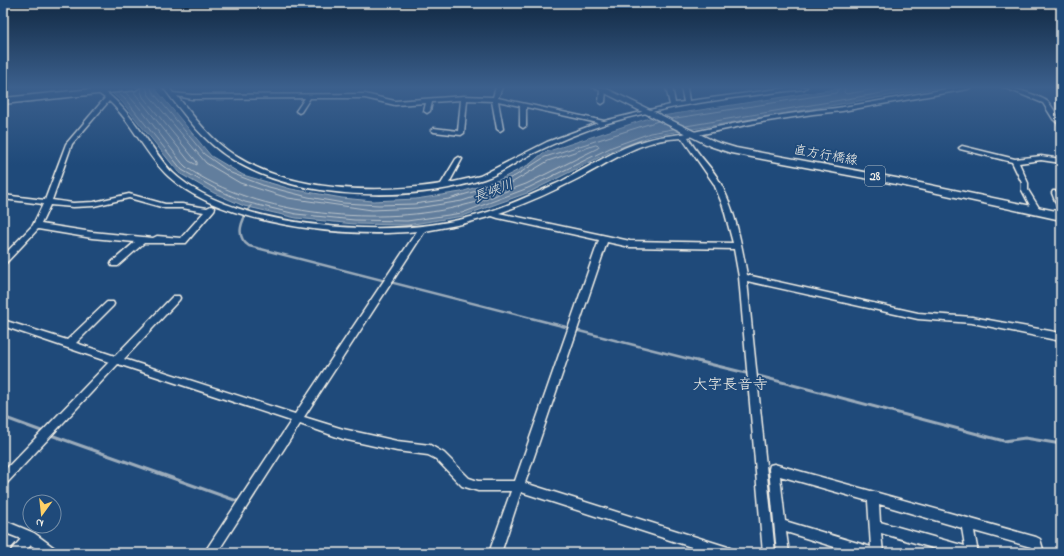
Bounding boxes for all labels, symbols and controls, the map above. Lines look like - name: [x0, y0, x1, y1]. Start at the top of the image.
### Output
- street label: 直方行橋線: [792, 140, 860, 171]
- road number: 28: [865, 166, 885, 186]
- water label: 長峡川: [470, 174, 517, 209]
- district label: 大字長音寺: [692, 374, 768, 396]
- north arrow: [22, 494, 62, 534]
- text: N: [34, 514, 45, 531]

